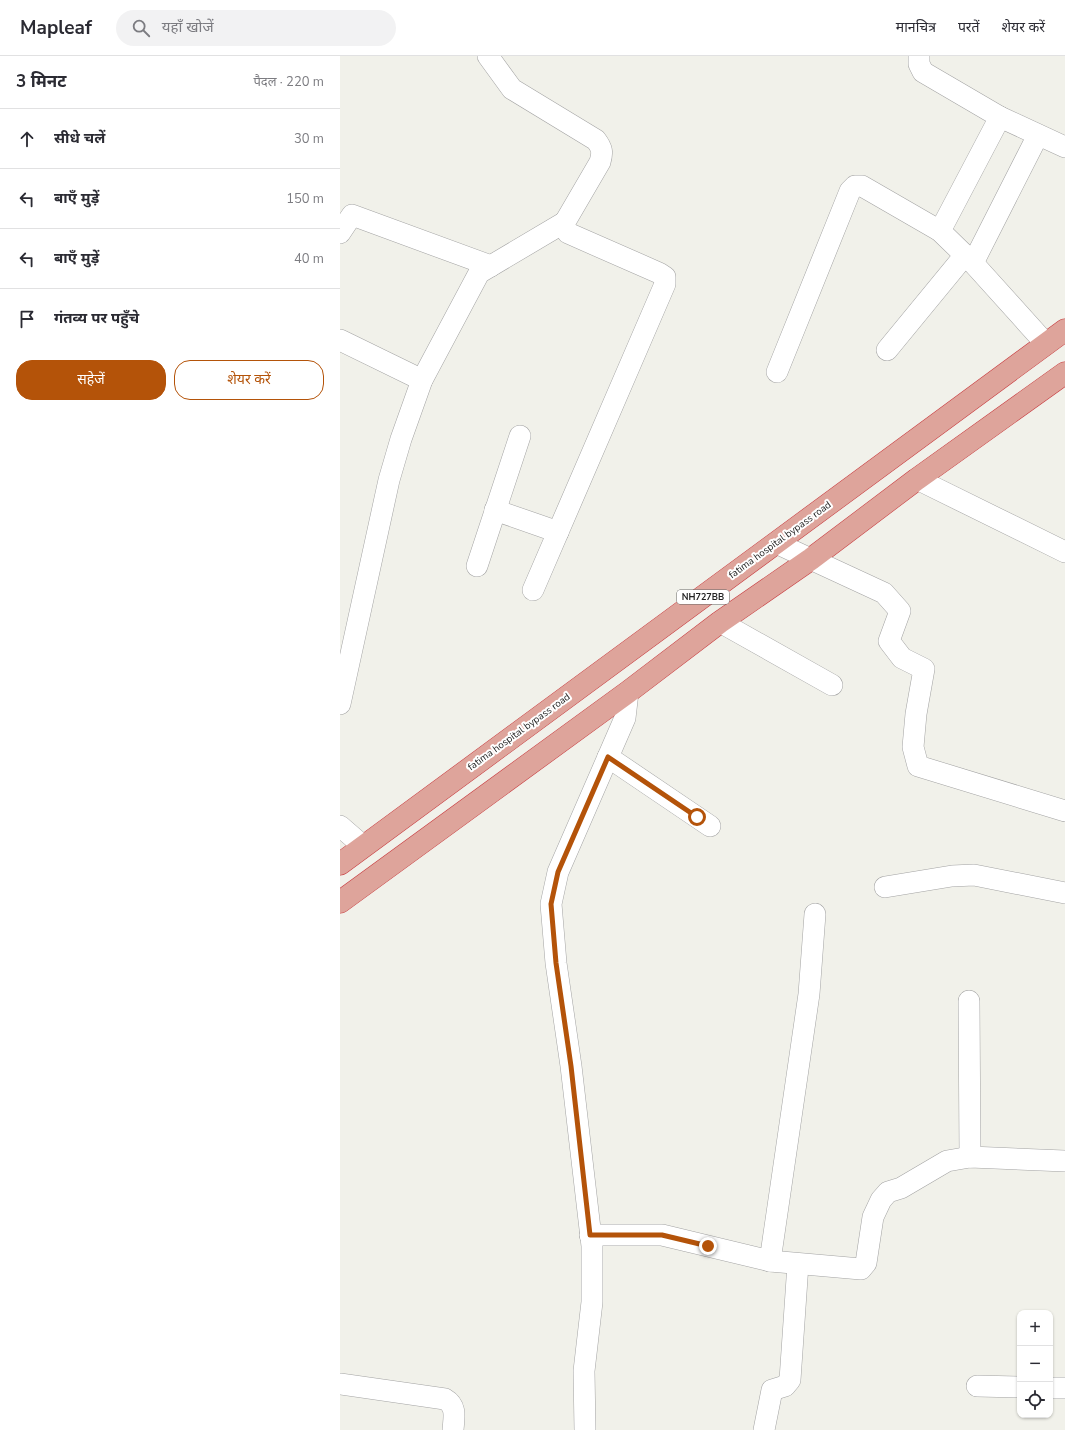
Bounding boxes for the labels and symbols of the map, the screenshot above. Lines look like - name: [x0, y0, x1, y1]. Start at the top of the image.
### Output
- street label: fatima hospital bypass road: [726, 498, 834, 582]
- road number: NH727BB: [677, 590, 729, 604]
- street label: fatima hospital bypass road: [465, 690, 573, 774]
- route start: [688, 808, 706, 826]
- route end: [699, 1237, 717, 1255]

